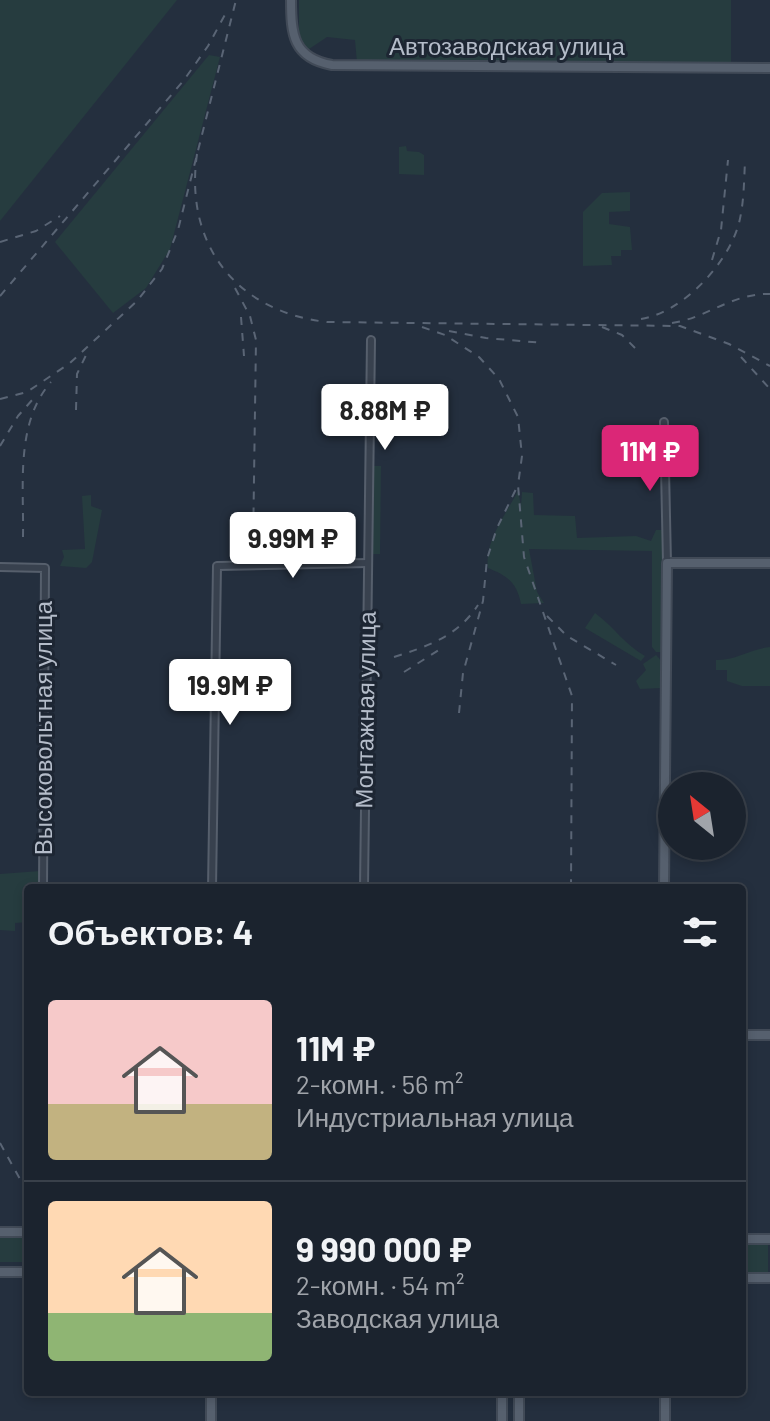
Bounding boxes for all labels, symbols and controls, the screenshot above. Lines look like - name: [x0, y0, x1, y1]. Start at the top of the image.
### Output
- street label: Автозаводская улица: [389, 31, 626, 60]
- pin: 8.88M ₽: [311, 384, 459, 452]
- text: 8.88M ₽: [339, 394, 431, 425]
- pin: 11M ₽: [594, 425, 706, 493]
- text: 11M ₽: [620, 435, 680, 466]
- pin: 9.99M ₽: [219, 512, 367, 580]
- text: 9.99M ₽: [248, 522, 338, 553]
- street label: Высоковольтная улица: [28, 600, 57, 855]
- street label: Монтажная улица: [348, 610, 381, 809]
- pin: 19.9M ₽: [156, 659, 304, 727]
- text: 19.9M ₽: [187, 669, 273, 700]
- north arrow: [658, 772, 746, 860]
- map controls: [658, 772, 746, 860]
- icon: filters: [678, 910, 722, 954]
- text: Объектов: 4: [48, 911, 253, 952]
- text: 11M ₽: [296, 1027, 375, 1068]
- icon: home: [112, 1032, 208, 1128]
- text: 2-комн. · 56 m²: [296, 1068, 464, 1099]
- text: Индустриальная улица: [296, 1101, 574, 1132]
- text: 9 990 000 ₽: [296, 1228, 472, 1269]
- icon: home: [112, 1233, 208, 1329]
- text: 2-комн. · 54 m²: [296, 1269, 465, 1300]
- text: Заводская улица: [296, 1302, 499, 1333]

